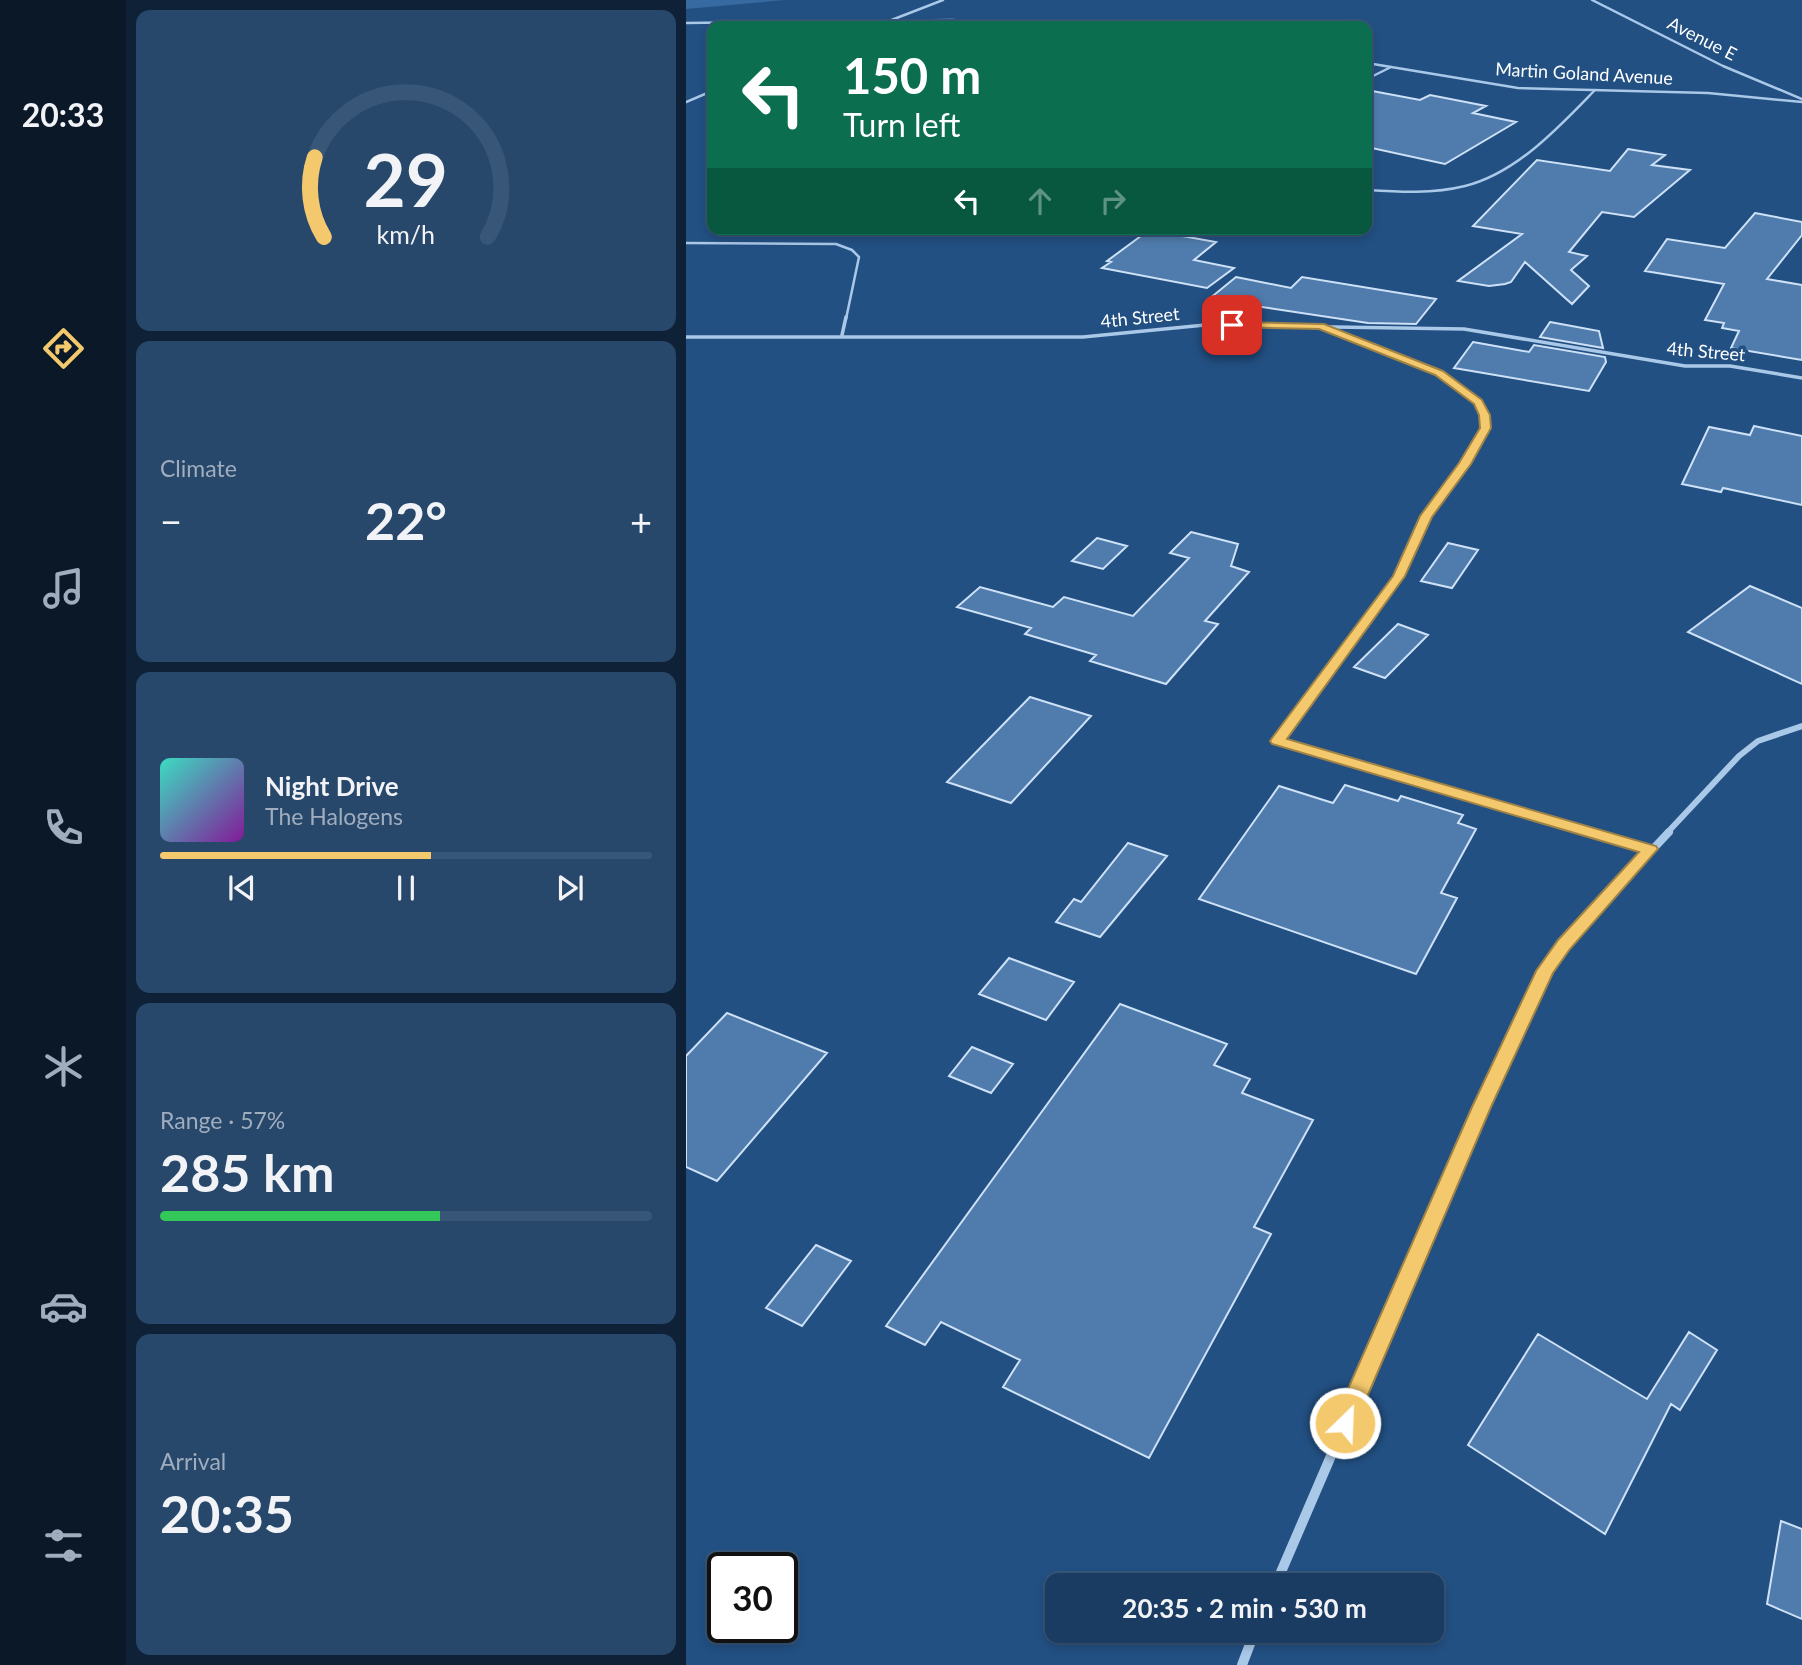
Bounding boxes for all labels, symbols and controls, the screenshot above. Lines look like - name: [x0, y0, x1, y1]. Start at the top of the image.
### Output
- street label: Avenue E: [1664, 11, 1741, 65]
- text: 150 m: [843, 46, 981, 104]
- icon: left: [728, 49, 819, 140]
- street label: Martin Goland Avenue: [1495, 57, 1673, 89]
- text: 20:33: [22, 95, 104, 134]
- text: Turn left: [843, 105, 960, 144]
- text: 29: [364, 135, 448, 223]
- icon: left: [948, 182, 986, 220]
- icon: ahead: [1021, 182, 1059, 220]
- icon: right: [1094, 182, 1132, 220]
- text: km/h: [377, 218, 435, 248]
- pin: [1202, 295, 1262, 355]
- street label: 4th Street: [1099, 302, 1181, 332]
- icon: arrive: [1213, 306, 1251, 344]
- icon: directions: [39, 324, 88, 373]
- street label: 4th Street: [1666, 337, 1747, 365]
- text: Climate: [160, 454, 237, 482]
- text: 22°: [365, 489, 447, 551]
- text: −: [160, 498, 182, 544]
- text: +: [630, 498, 652, 544]
- icon: music: [39, 564, 88, 613]
- text: Night Drive: [265, 770, 399, 802]
- text: The Halogens: [265, 802, 403, 830]
- icon: phone: [39, 803, 88, 852]
- icon: previous: [223, 869, 261, 907]
- icon: pause: [387, 869, 425, 907]
- icon: next: [551, 869, 589, 907]
- icon: climate: [39, 1042, 88, 1091]
- text: Range · 57%: [160, 1106, 285, 1134]
- text: 285 km: [160, 1141, 334, 1203]
- icon: car: [39, 1282, 88, 1331]
- position arrow: [1308, 1386, 1382, 1460]
- text: Arrival: [160, 1447, 226, 1475]
- text: 20:35: [160, 1482, 294, 1544]
- icon: filters: [39, 1521, 88, 1570]
- speed limit sign: 30: [707, 1552, 798, 1643]
- text: 20:35 · 2 min · 530 m: [1122, 1592, 1367, 1624]

